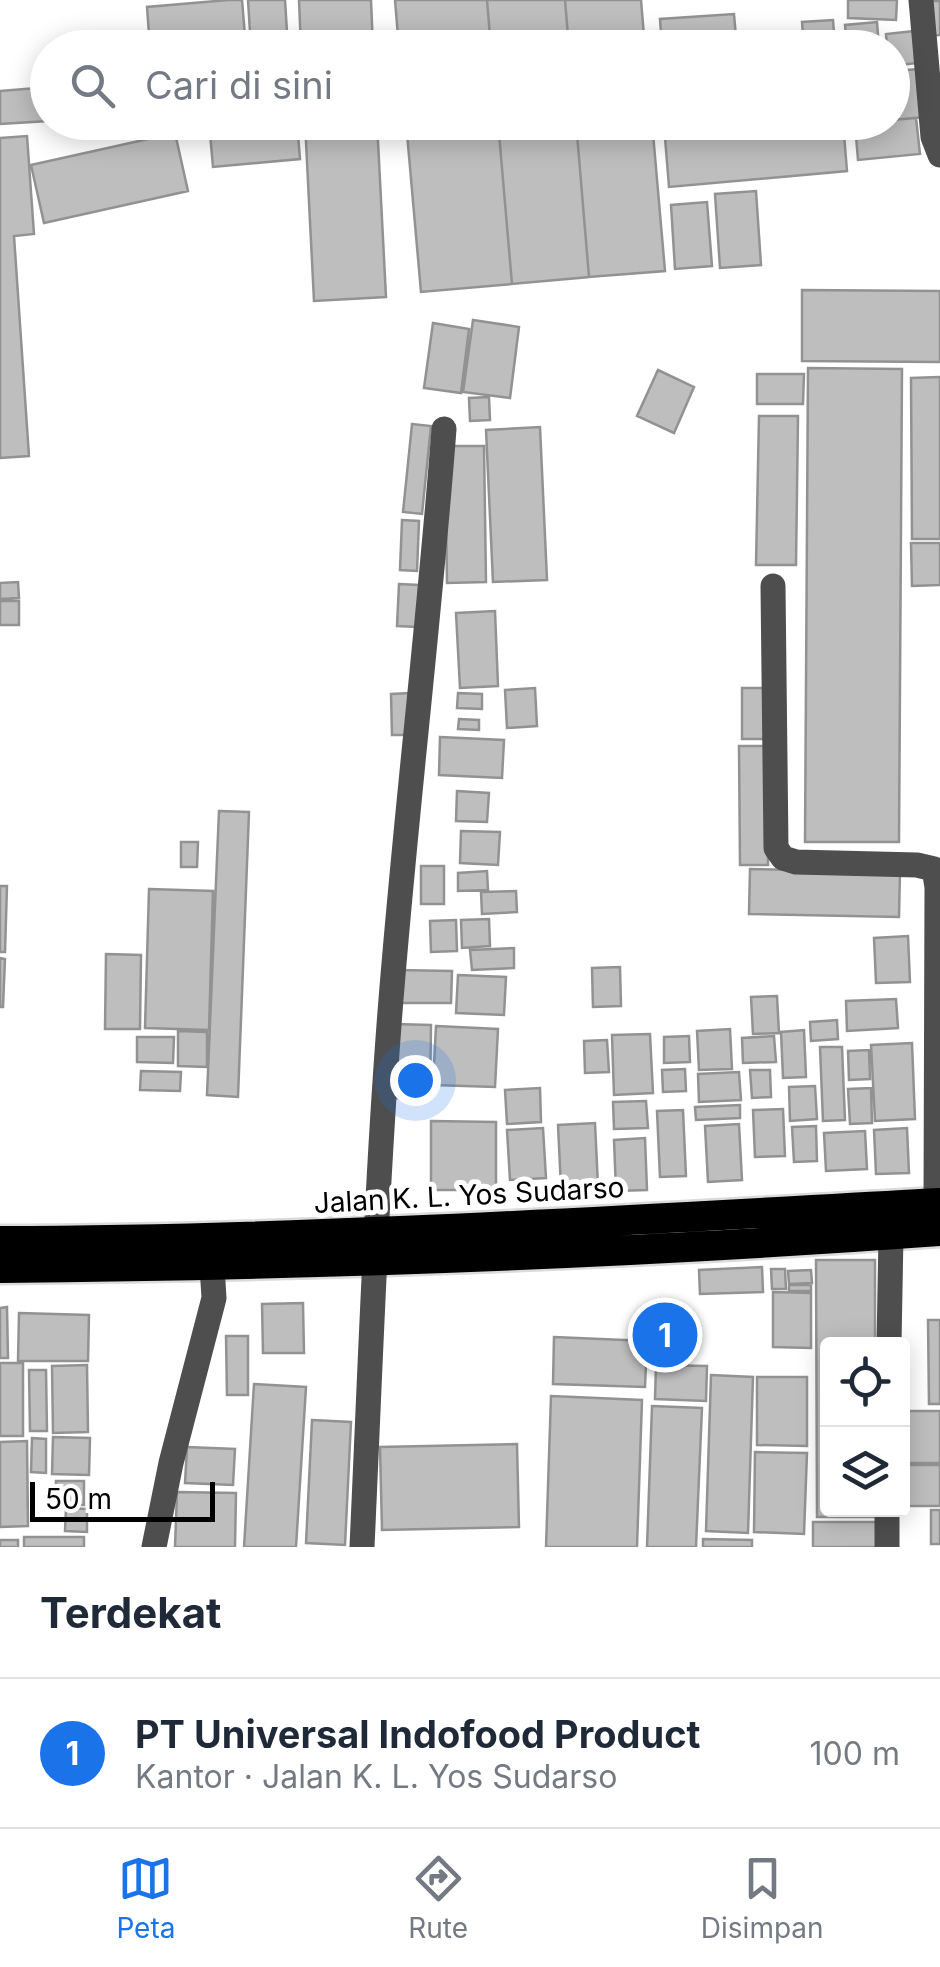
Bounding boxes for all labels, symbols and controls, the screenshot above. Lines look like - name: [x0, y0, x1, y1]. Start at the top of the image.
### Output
- search box: [30, 30, 910, 140]
- icon: search: [65, 58, 120, 113]
- text: Cari di sini: [145, 62, 333, 108]
- your location: [390, 1055, 441, 1106]
- street label: Jalan K. L. Yos Sudarso: [313, 1170, 625, 1220]
- pin: 1: [632, 1298, 698, 1372]
- map controls: [820, 1337, 910, 1517]
- button: locate: [820, 1337, 910, 1427]
- button: layers: [820, 1427, 910, 1517]
- scale bar: [30, 1477, 215, 1522]
- text: 50 m: [45, 1482, 112, 1516]
- text: Terdekat: [40, 1587, 221, 1638]
- text: PT Universal Indofood Product: [135, 1711, 700, 1757]
- text: 1: [66, 1734, 79, 1773]
- text: 100 m: [810, 1734, 900, 1773]
- text: Kantor · Jalan K. L. Yos Sudarso: [135, 1757, 617, 1796]
- tab: Peta: [116, 1851, 175, 1945]
- tab: Rute: [408, 1851, 468, 1945]
- tab: Disimpan: [701, 1851, 824, 1945]

